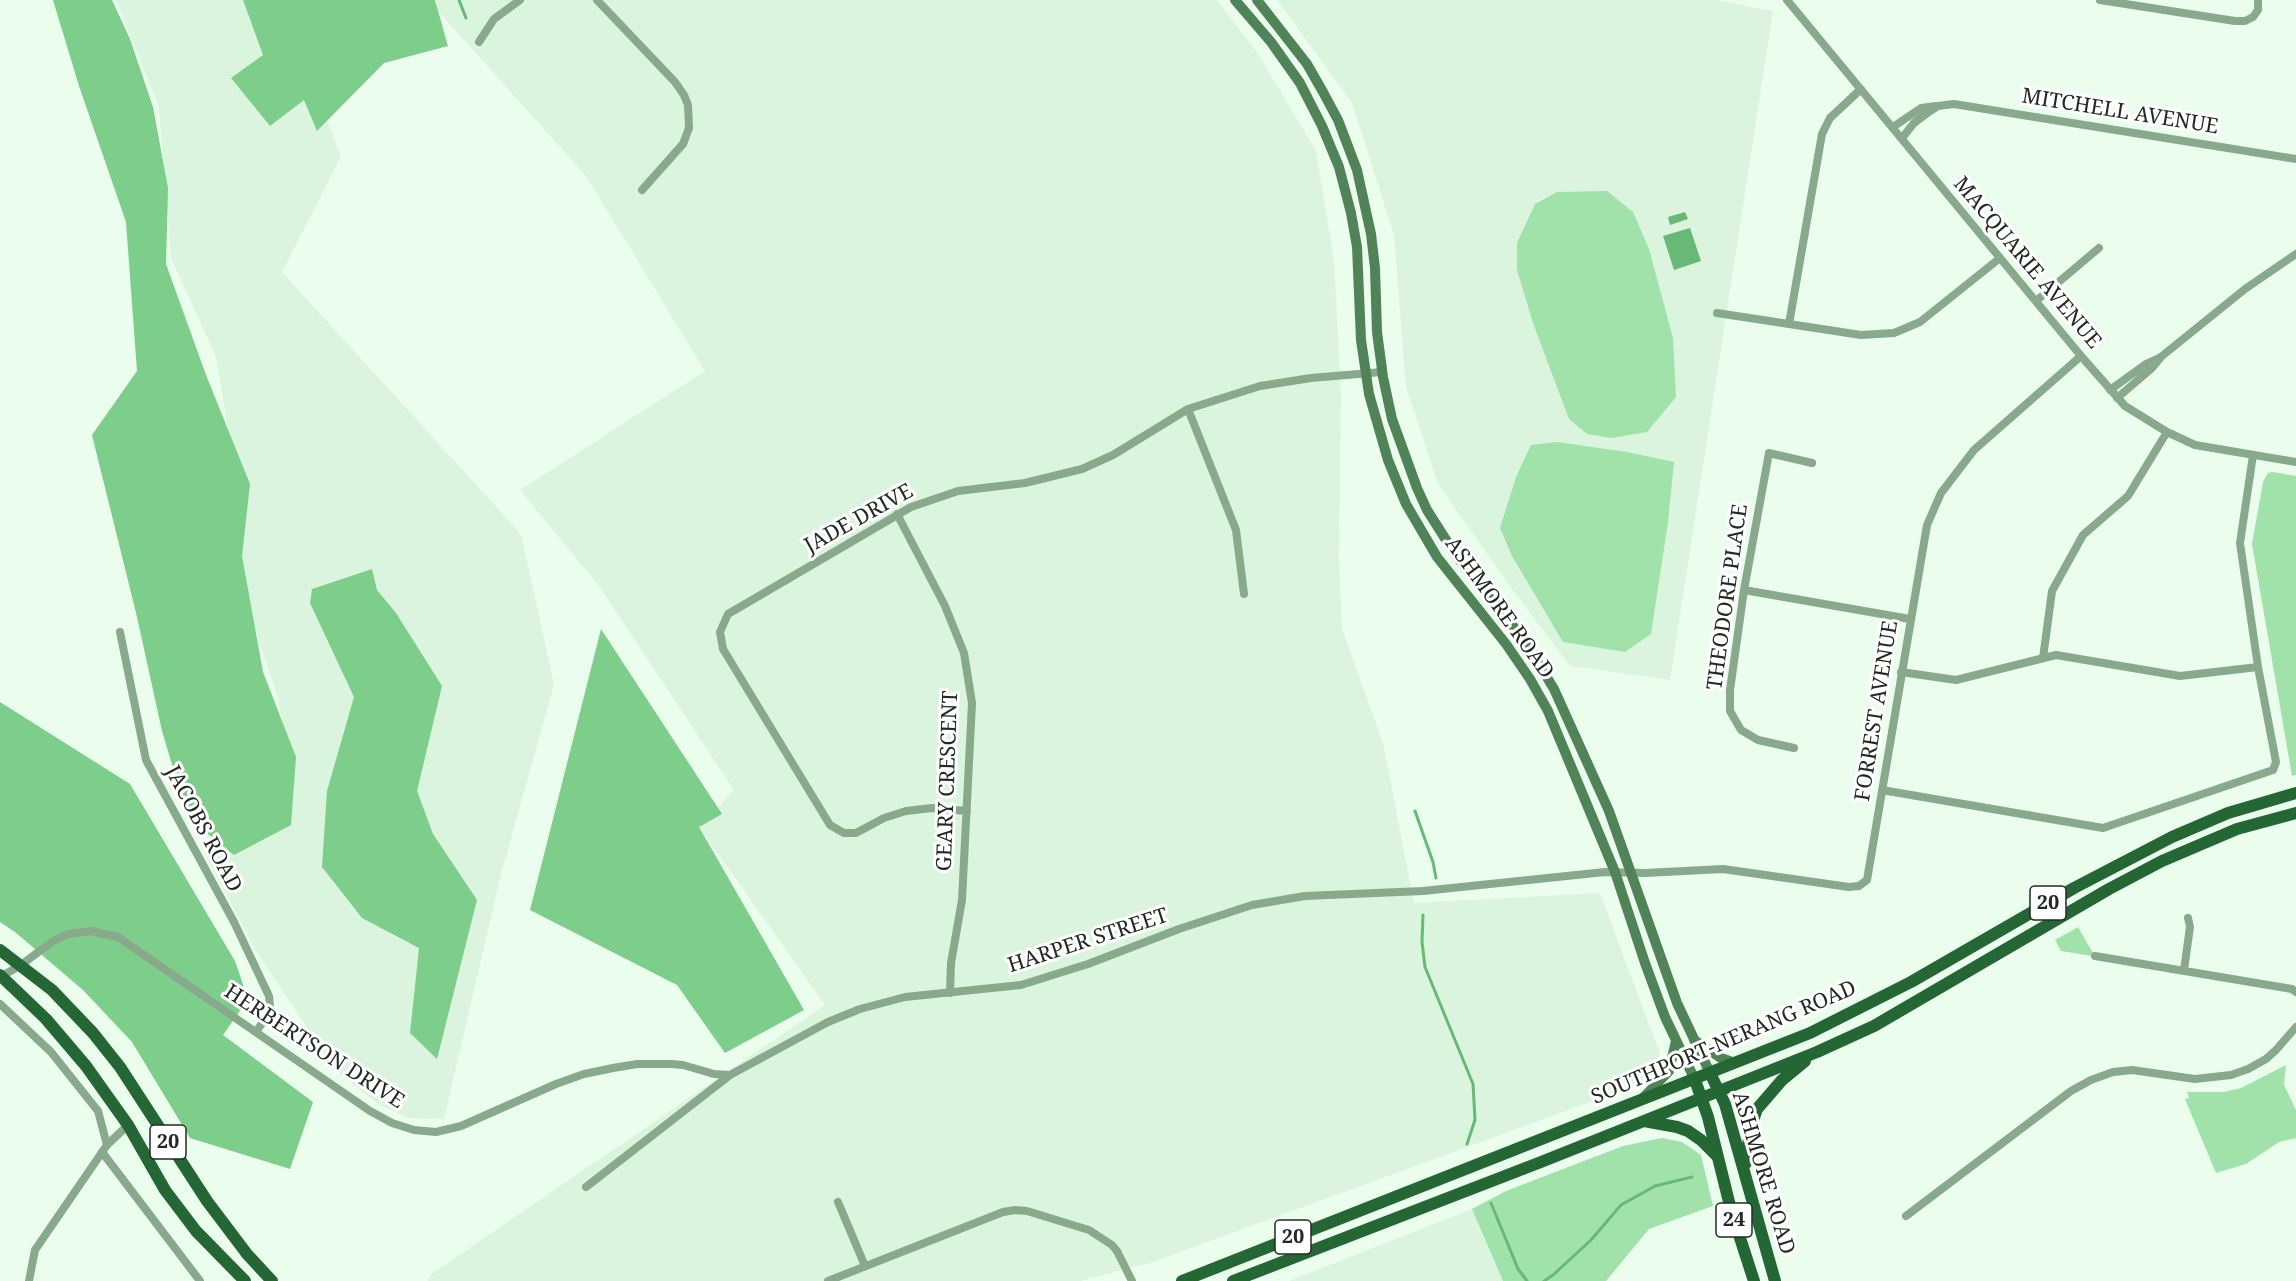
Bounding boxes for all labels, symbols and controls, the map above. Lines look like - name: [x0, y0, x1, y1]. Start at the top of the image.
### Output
- street label: MITCHELL AVENUE: [2020, 84, 2220, 140]
- street label: MACQUARIE AVENUE: [1948, 172, 2106, 354]
- street label: JADE DRIVE: [800, 479, 918, 559]
- street label: THEODORE PLACE: [1702, 502, 1754, 692]
- street label: ASHMORE ROAD: [1439, 532, 1559, 684]
- street label: FORREST AVENUE: [1850, 619, 1904, 803]
- street label: GEARY CRESCENT: [932, 690, 964, 872]
- street label: JACOBS ROAD: [159, 761, 247, 897]
- road number: 20: [2030, 886, 2066, 920]
- street label: HARPER STREET: [1005, 903, 1171, 979]
- street label: SOUTHPORT-NERANG ROAD: [1588, 976, 1860, 1110]
- street label: HERBERTSON DRIVE: [219, 980, 409, 1114]
- street label: ASHMORE ROAD: [1726, 1088, 1800, 1258]
- road number: 20: [150, 1125, 186, 1159]
- road number: 24: [1716, 1203, 1752, 1237]
- road number: 20: [1275, 1220, 1311, 1254]

